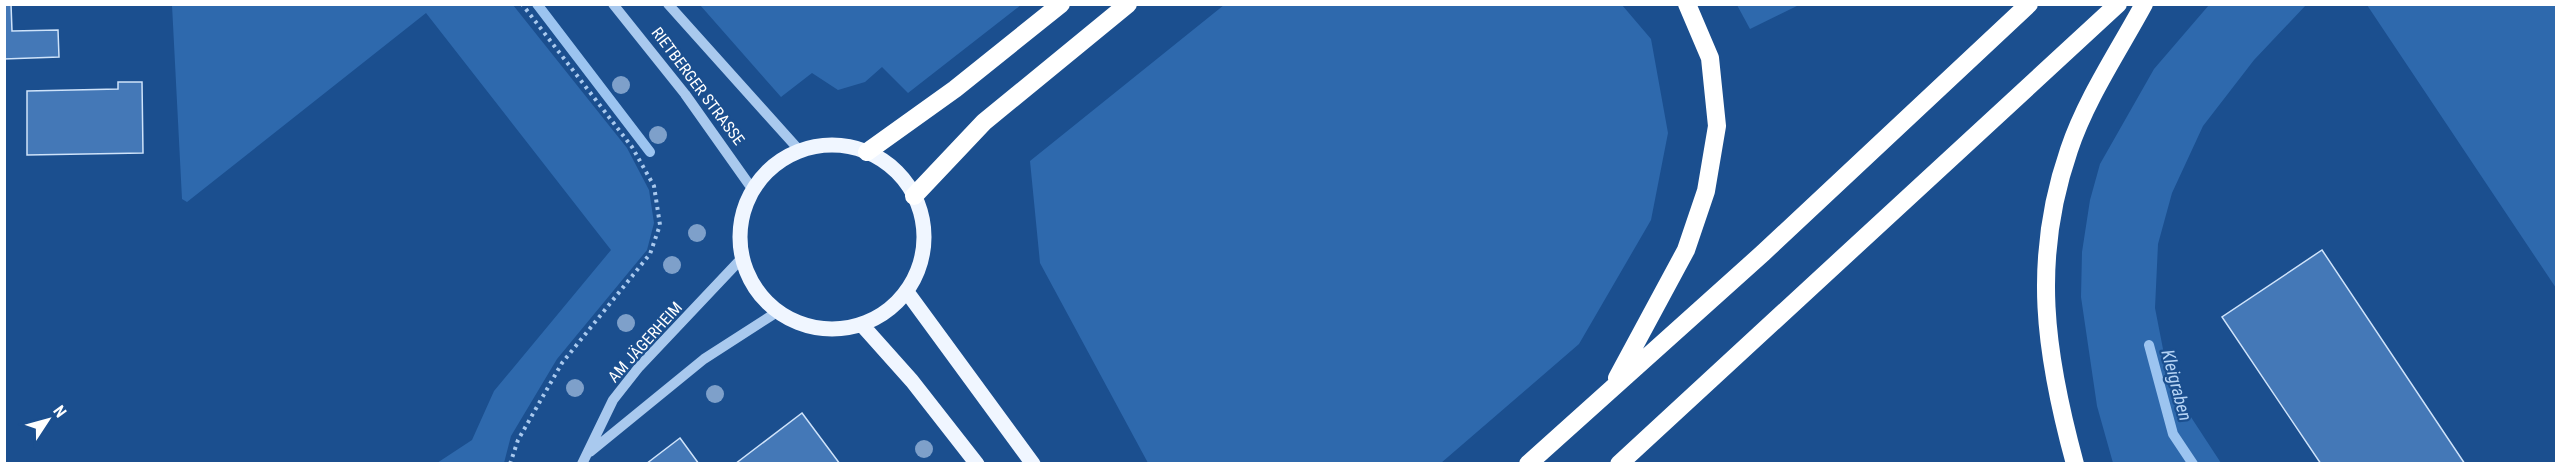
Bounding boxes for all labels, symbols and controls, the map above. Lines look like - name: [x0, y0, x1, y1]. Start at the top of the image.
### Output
- street label: RIETBERGER STRASSE: [648, 23, 749, 149]
- street label: AM JÄGERHEIM: [604, 298, 686, 386]
- water label: Kleigraben: [2157, 347, 2197, 423]
- north arrow: [18, 390, 78, 450]
- text: N: [49, 402, 70, 421]

